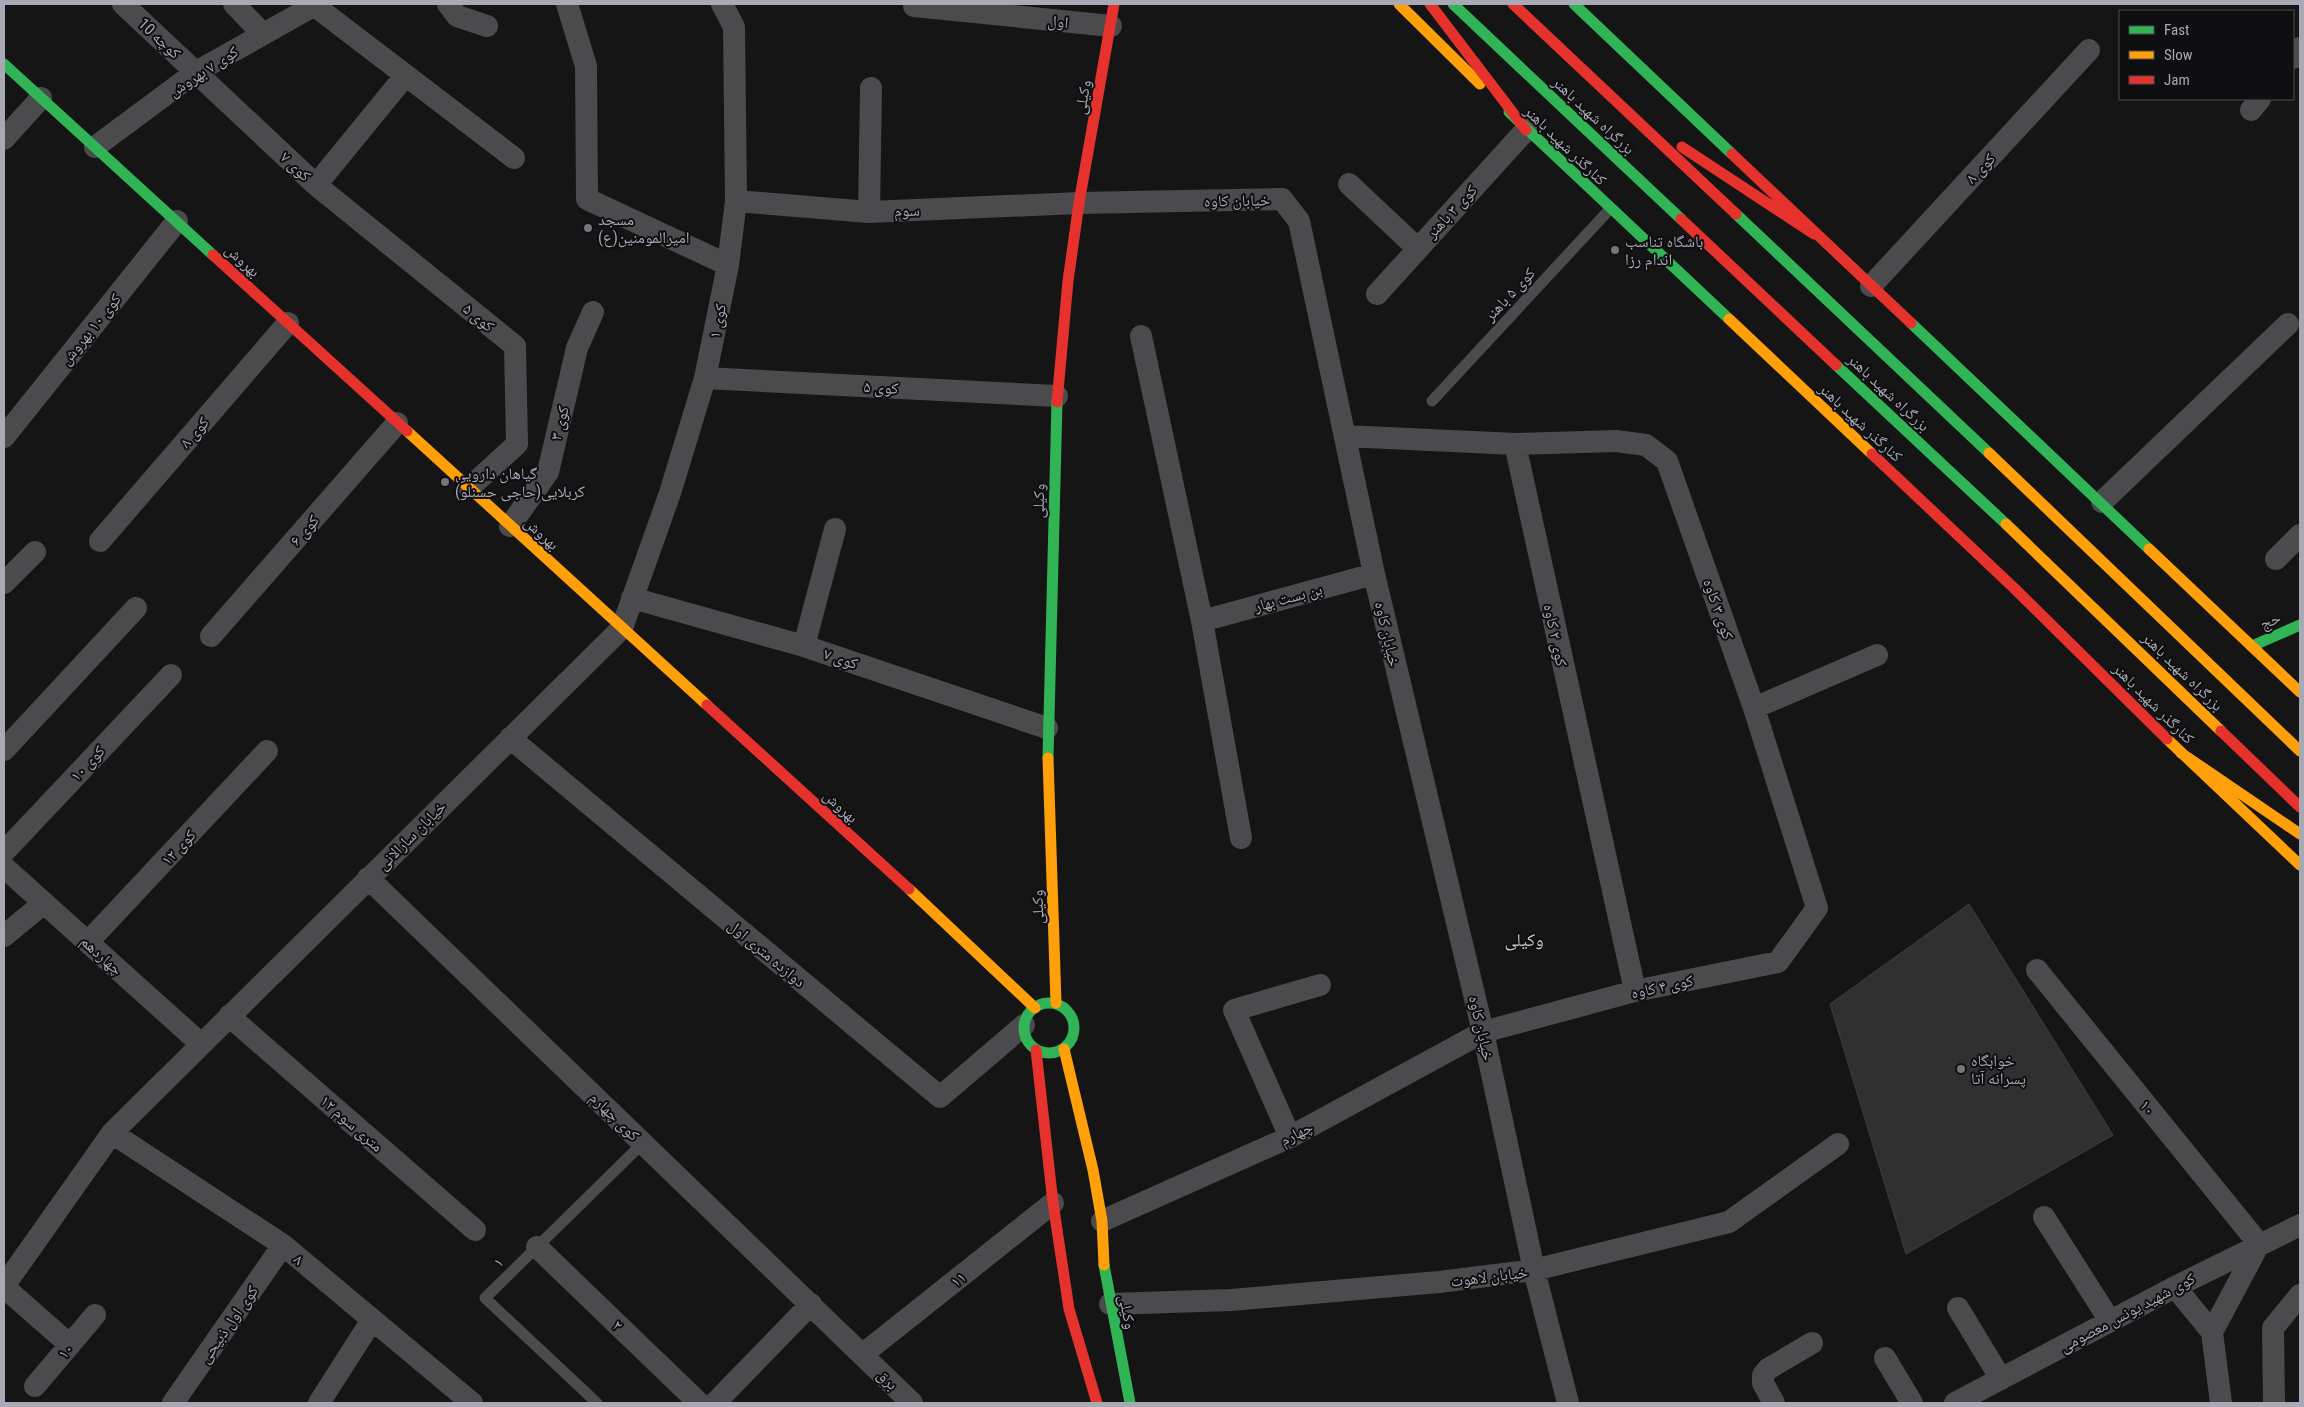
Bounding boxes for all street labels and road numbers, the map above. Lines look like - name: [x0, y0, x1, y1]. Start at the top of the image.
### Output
- street label: اول: [1046, 11, 1069, 33]
- street label: کوچه 10: [135, 14, 185, 63]
- street label: کوی ۷ بهروش: [165, 42, 242, 102]
- street label: بزرگراه شهید باهنر: [1548, 72, 1639, 158]
- street label: وکیلی: [1070, 78, 1096, 116]
- street label: کنارگذر شهید باهنر: [1520, 101, 1611, 190]
- street label: کوی ۷: [276, 148, 315, 186]
- street label: کوی ۸: [1962, 149, 2000, 188]
- street label: کوی ۳ باهنر: [1421, 180, 1482, 243]
- street label: خیابان کاوه: [1204, 190, 1270, 212]
- street label: سوم: [894, 201, 920, 221]
- street label: بهروش: [221, 240, 264, 282]
- street label: کوی ۵ باهنر: [1479, 263, 1540, 326]
- street label: کوی ۱۰ بهروش: [56, 289, 126, 369]
- street label: کوی ۵: [459, 299, 498, 337]
- street label: کوی ۱: [705, 302, 731, 340]
- street label: بزرگراه شهید باهنر: [1843, 349, 1934, 435]
- street label: کوی ۵: [863, 377, 899, 399]
- street label: کنارگذر شهید باهنر: [1814, 378, 1907, 466]
- street label: کوی ۳: [546, 404, 574, 443]
- street label: کوی ۸: [176, 413, 214, 452]
- street label: وکیلی: [1028, 483, 1050, 519]
- street label: کوی ۶: [286, 511, 324, 550]
- street label: بهروش: [520, 513, 563, 555]
- street label: کوی ۳ کاوه: [1698, 576, 1738, 643]
- street label: بن بست بهار: [1251, 579, 1325, 617]
- street label: خیابان کاوه: [1370, 600, 1404, 669]
- street label: کوی ۲ کاوه: [1539, 602, 1571, 669]
- street label: حج: [2257, 608, 2284, 634]
- street label: بزرگراه شهید باهنر: [2137, 627, 2227, 715]
- street label: کوی ۷: [821, 644, 861, 674]
- street label: کنارگذر شهید باهنر: [2108, 658, 2198, 748]
- street label: کوی ۱۰: [66, 741, 110, 786]
- street label: بهروش: [819, 786, 862, 828]
- street label: خیابان سارالانی: [373, 797, 451, 875]
- street label: کوی ۱۲: [157, 825, 201, 870]
- street label: وکیلی: [1027, 889, 1049, 925]
- street label: دوازده متری اول: [724, 916, 809, 992]
- street label: چهاردهم: [76, 932, 126, 980]
- street label: کوی ۴ کاوه: [1629, 971, 1696, 1003]
- street label: خیابان کاوه: [1464, 994, 1498, 1063]
- street label: کوی چهارم: [585, 1088, 644, 1146]
- street label: ۱۲ متری سوم: [316, 1091, 387, 1157]
- street label: ۱۰: [2136, 1096, 2160, 1119]
- street label: چهارم: [1277, 1117, 1316, 1151]
- street label: ۸: [290, 1250, 308, 1269]
- street label: ۱: [489, 1253, 508, 1272]
- street label: خیابان لاهوت: [1449, 1262, 1529, 1292]
- street label: ۱۱: [947, 1267, 970, 1291]
- street label: کوی شهید یونس معصومی: [2056, 1268, 2199, 1357]
- street label: کوی اول ذبیحی: [195, 1281, 263, 1367]
- street label: وکیلی: [1114, 1293, 1140, 1331]
- street label: ۲: [608, 1316, 627, 1335]
- street label: ۱۰: [53, 1340, 77, 1363]
- street label: برق: [873, 1365, 902, 1394]

